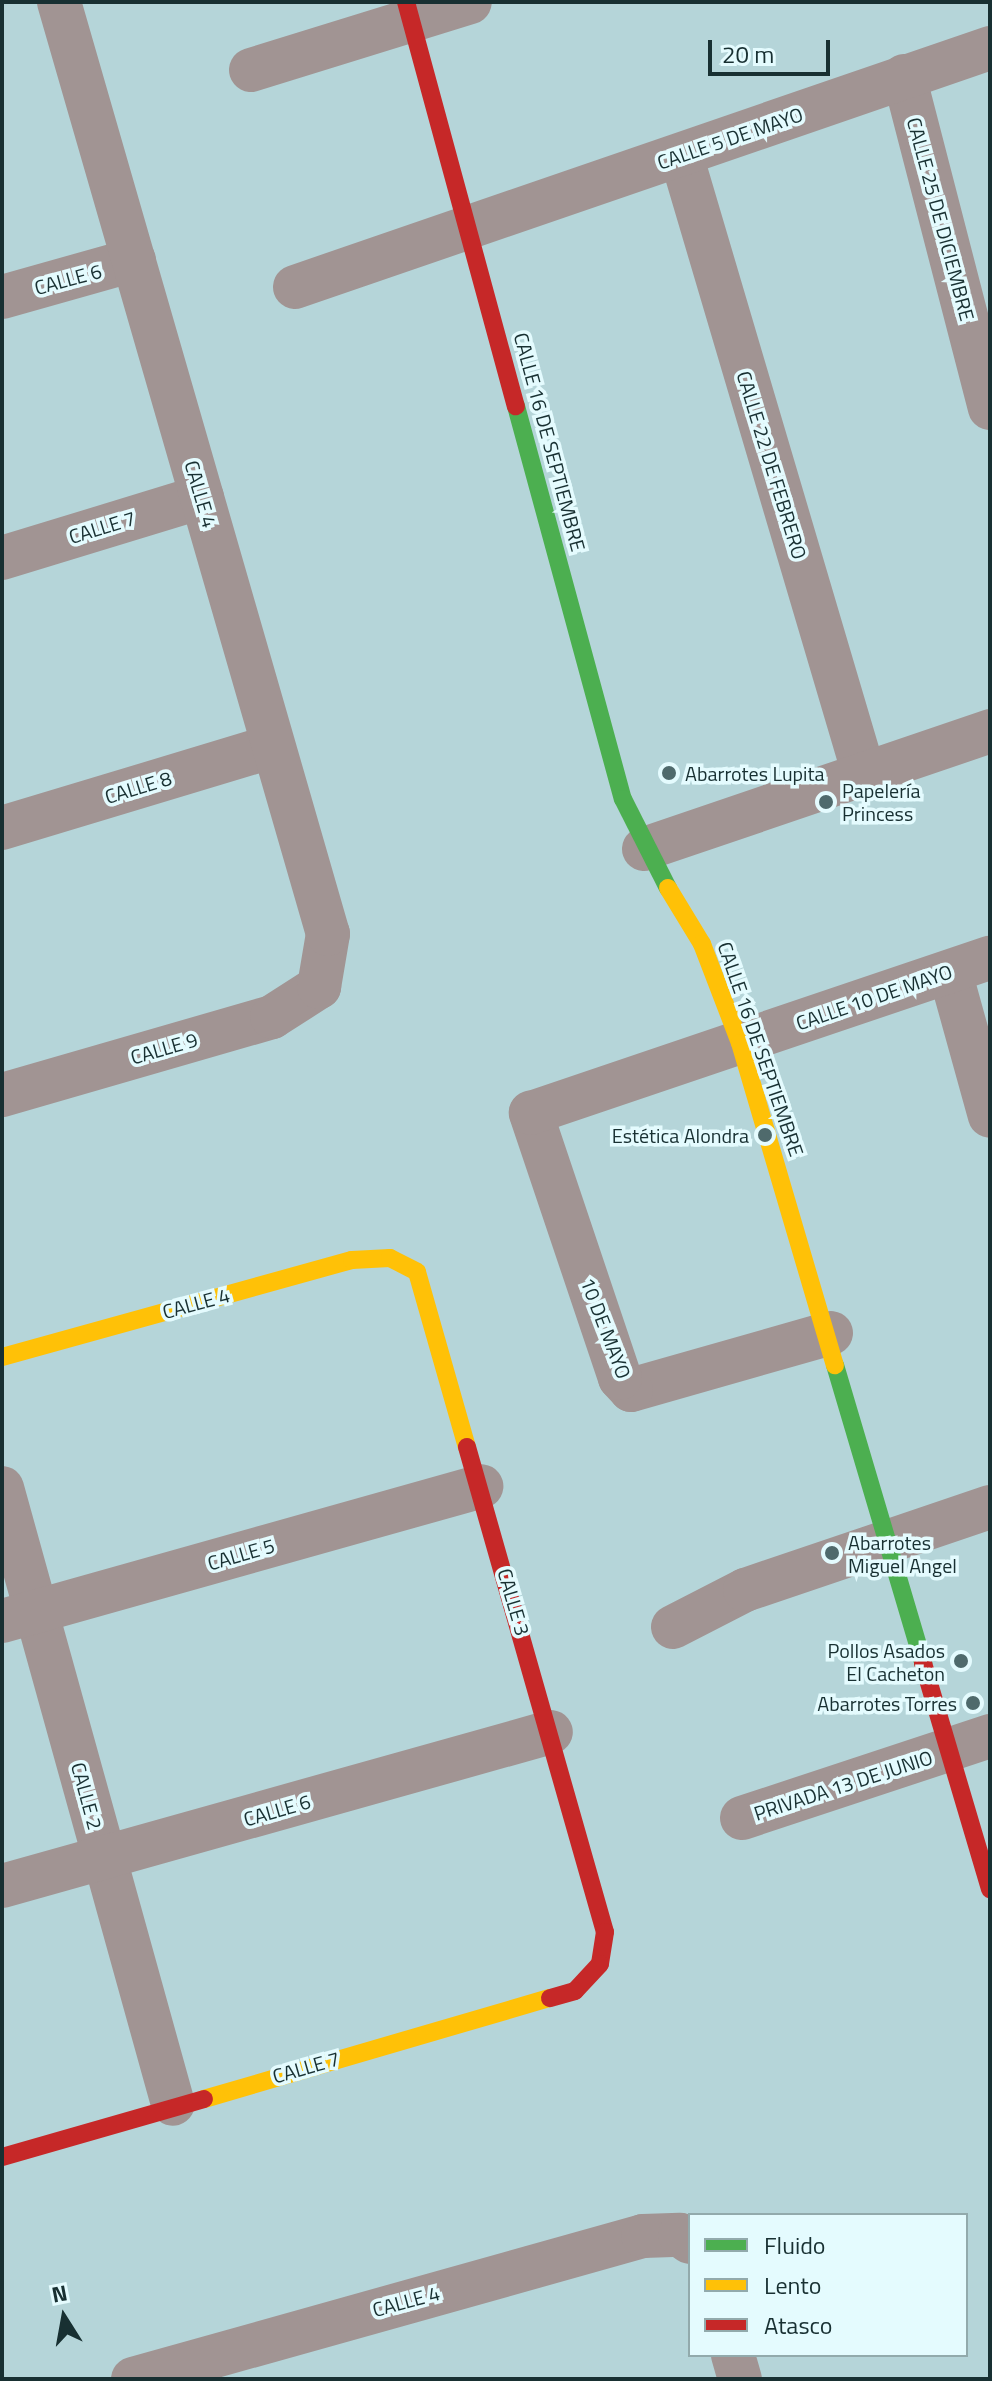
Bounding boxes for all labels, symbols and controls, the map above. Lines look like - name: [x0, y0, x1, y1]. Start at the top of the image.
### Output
- scale bar: [712, 24, 834, 74]
- text: 20 m: [722, 36, 774, 72]
- street label: CALLE 5 DE MAYO: [654, 102, 806, 174]
- street label: CALLE 25 DE DICIEMBRE: [902, 115, 980, 323]
- street label: CALLE 6: [32, 259, 104, 299]
- street label: CALLE 16 DE SEPTIEMBRE: [509, 330, 591, 554]
- street label: CALLE 22 DE FEBRERO: [732, 368, 812, 562]
- street label: CALLE 4: [180, 458, 222, 530]
- street label: CALLE 7: [66, 505, 138, 549]
- place label: Abarrotes Lupita: [685, 761, 824, 785]
- marker: Abarrotes Lupita: [660, 764, 678, 782]
- street label: CALLE 8: [102, 765, 174, 809]
- place label: Papelería Princess: [842, 778, 920, 825]
- marker: Papelería Princess: [817, 793, 835, 811]
- street label: CALLE 16 DE SEPTIEMBRE: [713, 939, 809, 1159]
- street label: CALLE 10 DE MAYO: [793, 959, 955, 1035]
- street label: CALLE 9: [128, 1027, 200, 1069]
- place label: Estética Alondra: [612, 1123, 749, 1147]
- marker: Estética Alondra: [756, 1126, 774, 1144]
- street label: 10 DE MAYO: [576, 1274, 636, 1382]
- street label: CALLE 4: [160, 1283, 232, 1323]
- place label: Abarrotes Miguel Angel: [848, 1530, 957, 1577]
- street label: CALLE 5: [205, 1533, 277, 1575]
- marker: Abarrotes Miguel Angel: [823, 1544, 841, 1562]
- street label: CALLE 3: [493, 1566, 535, 1638]
- place label: Pollos Asados El Cacheton: [827, 1638, 945, 1685]
- marker: Pollos Asados El Cacheton: [952, 1652, 970, 1670]
- place label: Abarrotes Torres: [817, 1691, 957, 1715]
- marker: Abarrotes Torres: [964, 1694, 982, 1712]
- street label: PRIVADA 13 DE JUNIO: [751, 1745, 935, 1825]
- street label: CALLE 2: [67, 1760, 107, 1832]
- street label: CALLE 6: [241, 1789, 313, 1831]
- street label: CALLE 7: [270, 2046, 342, 2088]
- legend: [688, 2213, 968, 2357]
- text: Fluido: [764, 2227, 826, 2263]
- text: Lento: [764, 2267, 821, 2303]
- text: N: [49, 2275, 70, 2312]
- north arrow: [24, 2277, 104, 2357]
- street label: CALLE 4: [370, 2281, 442, 2321]
- text: Atasco: [764, 2307, 833, 2343]

